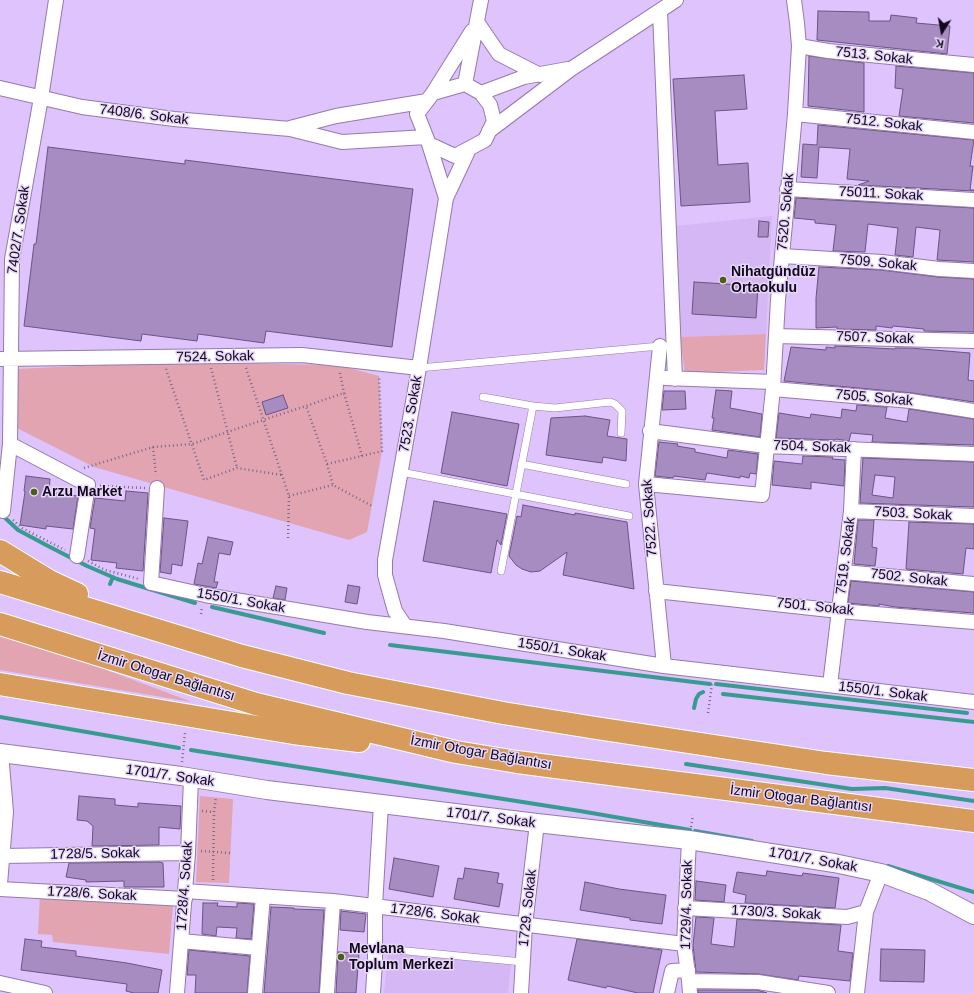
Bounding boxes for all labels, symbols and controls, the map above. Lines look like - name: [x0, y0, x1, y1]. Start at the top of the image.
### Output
- north arrow: [922, 12, 962, 52]
- text: K: [935, 37, 945, 50]
- street label: 7513. Sokak: [834, 44, 914, 68]
- street label: 7408/6. Sokak: [99, 101, 189, 129]
- street label: 7512. Sokak: [844, 111, 924, 135]
- street label: 7520. Sokak: [774, 172, 798, 252]
- street label: 75011. Sokak: [838, 183, 924, 205]
- street label: 7402/7. Sokak: [4, 185, 34, 275]
- street label: 7509. Sokak: [838, 251, 918, 275]
- place label: Nihatgündüz Ortaokulu: [731, 264, 816, 296]
- marker: Nihatgündüz Ortaokulu: [718, 275, 728, 285]
- street label: 7507. Sokak: [836, 328, 914, 348]
- street label: 7524. Sokak: [176, 348, 254, 366]
- street label: 7523. Sokak: [396, 374, 426, 454]
- street label: 7505. Sokak: [834, 386, 914, 410]
- street label: 7504. Sokak: [773, 437, 851, 457]
- street label: 7522. Sokak: [639, 479, 661, 557]
- place label: Arzu Market: [42, 484, 122, 500]
- marker: Arzu Market: [29, 487, 39, 497]
- street label: 7503. Sokak: [874, 504, 952, 524]
- street label: 7519. Sokak: [833, 516, 859, 596]
- street label: 7502. Sokak: [869, 566, 949, 590]
- street label: 1550/1. Sokak: [195, 585, 287, 617]
- street label: 7501. Sokak: [775, 595, 855, 619]
- street label: 1550/1. Sokak: [516, 635, 608, 665]
- street label: İzmir Otogar Bağlantısı: [95, 647, 237, 705]
- street label: 1550/1. Sokak: [838, 678, 928, 706]
- street label: İzmir Otogar Bağlantısı: [409, 732, 553, 774]
- street label: 1701/7. Sokak: [125, 761, 215, 791]
- street label: İzmir Otogar Bağlantısı: [729, 782, 873, 816]
- street label: 1701/7. Sokak: [446, 804, 536, 832]
- street label: 1728/4. Sokak: [173, 841, 197, 931]
- street label: 1701/7. Sokak: [767, 844, 859, 876]
- street label: 1728/5. Sokak: [50, 845, 140, 863]
- street label: 1729/4. Sokak: [678, 860, 696, 950]
- street label: 1729. Sokak: [516, 868, 540, 948]
- street label: 1728/6. Sokak: [47, 883, 137, 905]
- street label: 1728/6. Sokak: [390, 900, 480, 928]
- street label: 1730/3. Sokak: [731, 902, 821, 924]
- place label: Mevlana Toplum Merkezi: [349, 941, 454, 974]
- marker: Mevlana Toplum Merkezi: [336, 952, 346, 962]

